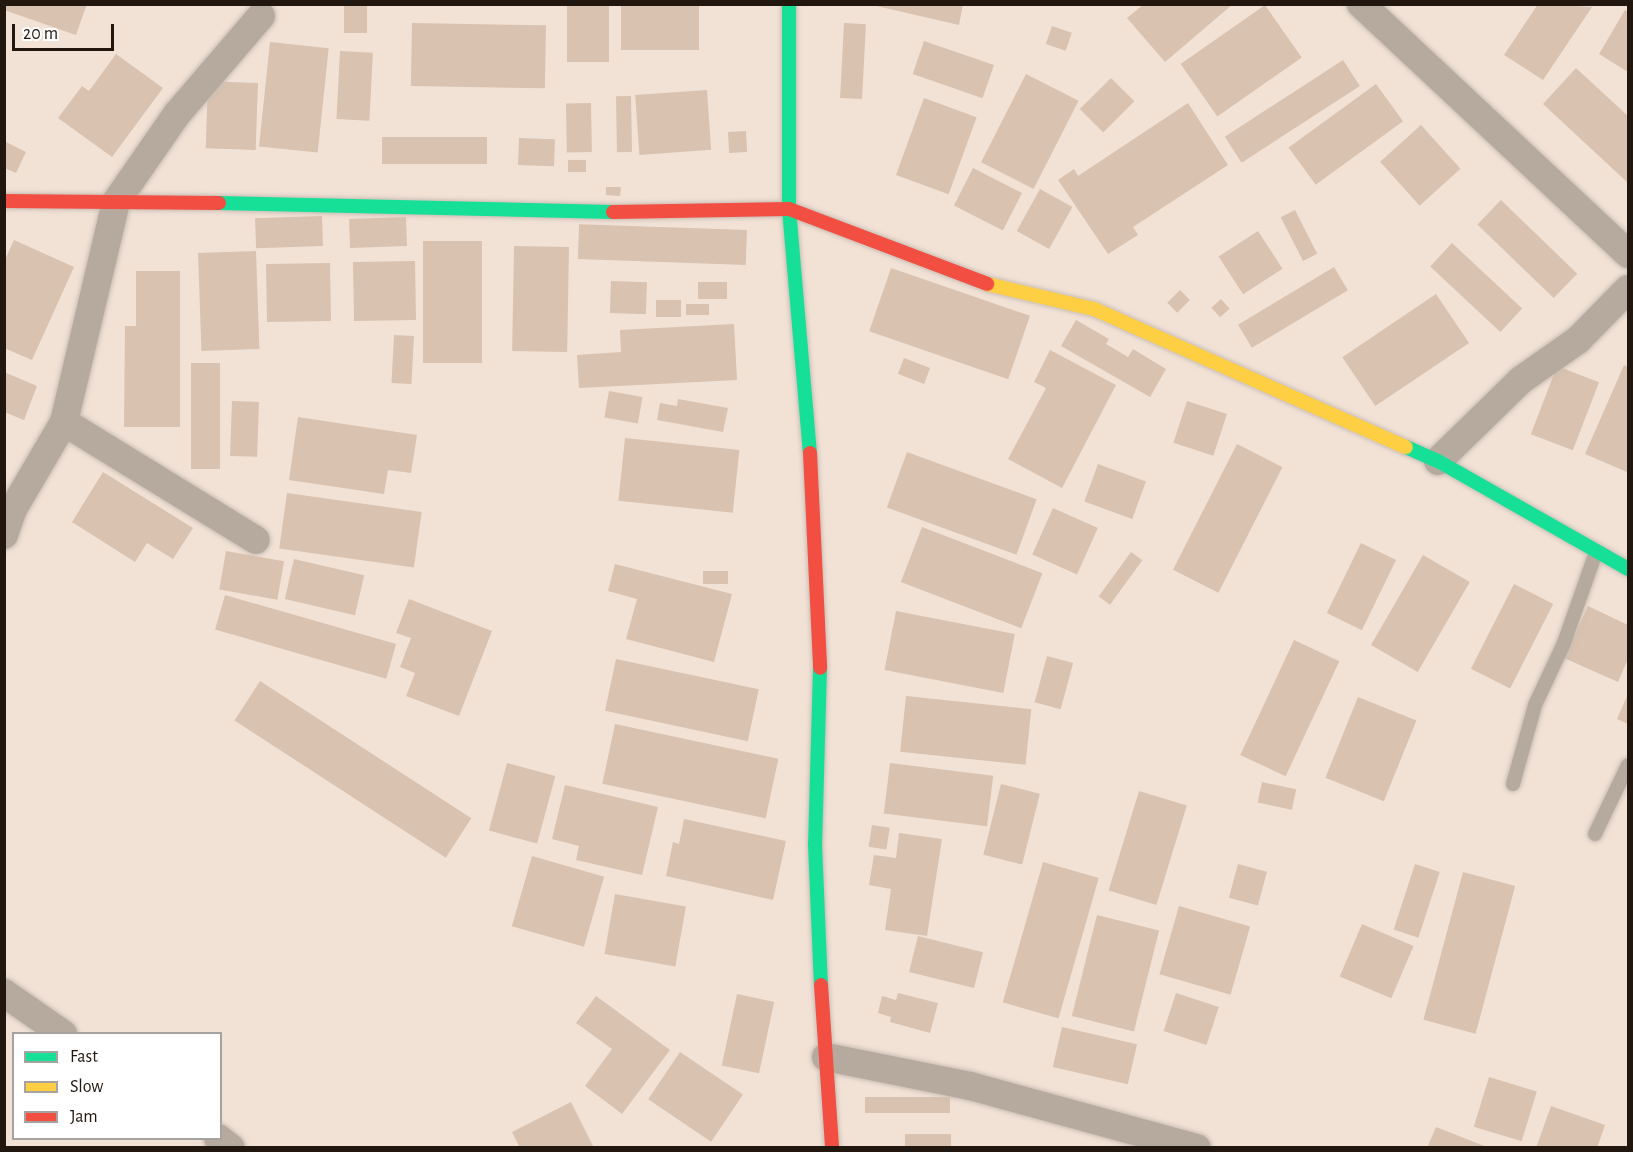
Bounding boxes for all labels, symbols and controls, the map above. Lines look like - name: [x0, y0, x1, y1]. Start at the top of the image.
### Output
- scale bar: [15, 12, 117, 50]
- text: 20 m: [23, 25, 58, 43]
- legend: [12, 1032, 222, 1140]
- text: Fast: [70, 1048, 98, 1066]
- text: Slow: [70, 1078, 103, 1096]
- text: Jam: [70, 1108, 98, 1126]

